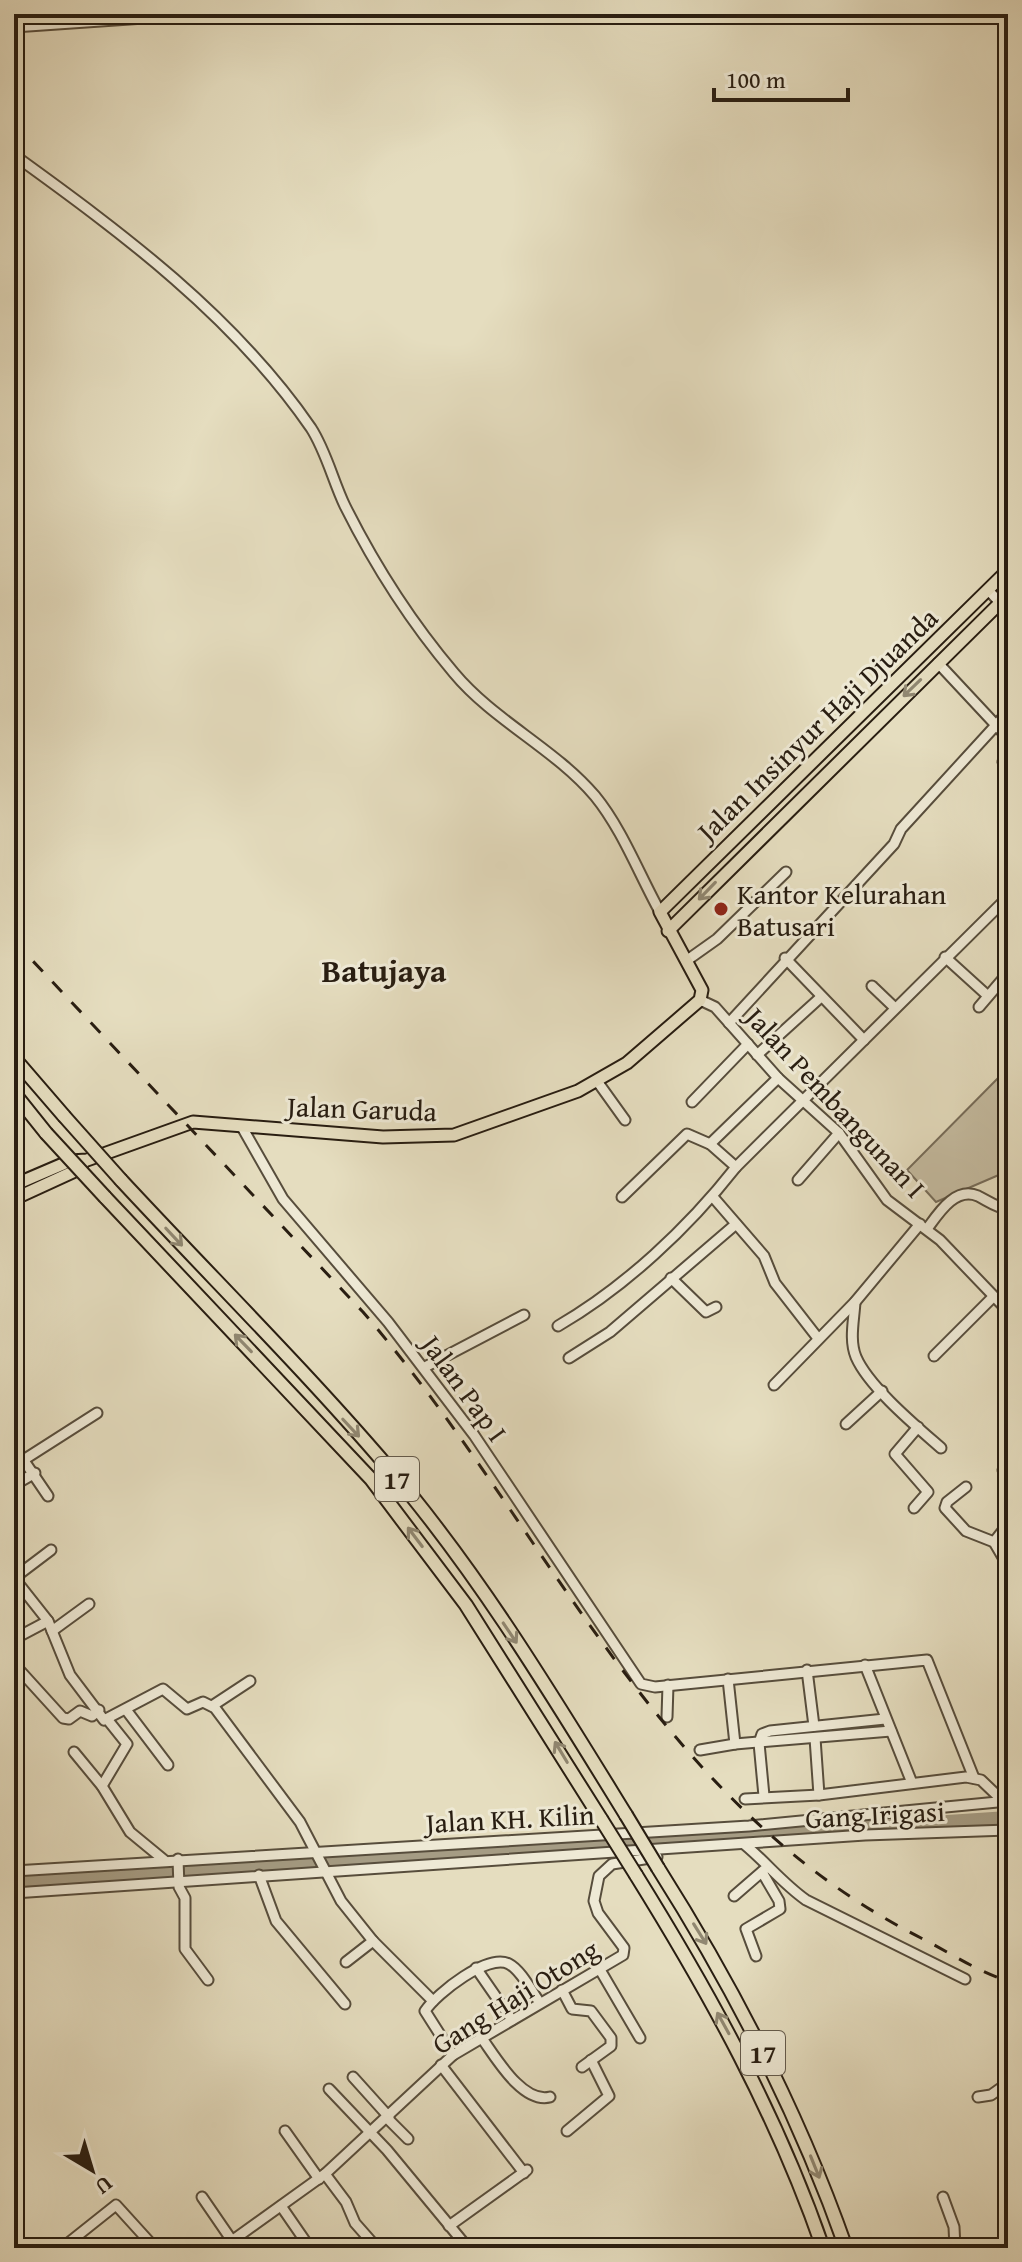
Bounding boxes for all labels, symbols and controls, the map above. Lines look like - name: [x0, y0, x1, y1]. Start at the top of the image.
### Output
- scale bar: [714, 52, 848, 102]
- text: 100 m: [726, 62, 786, 97]
- street label: Jalan Insinyur Haji Djuanda: [685, 597, 947, 852]
- one-way arrow: [902, 679, 922, 698]
- place label: Kantor Kelurahan Batusari: [737, 873, 947, 946]
- one-way arrow: [698, 881, 717, 901]
- marker: Kantor Kelurahan Batusari: [712, 900, 730, 918]
- district label: Batujaya: [322, 947, 447, 994]
- street label: Jalan Pembangunan I: [734, 995, 936, 1207]
- street label: Jalan Garuda: [284, 1085, 438, 1131]
- one-way arrow: [164, 1227, 183, 1247]
- street label: Jalan Pap I: [410, 1324, 518, 1450]
- one-way arrow: [233, 1333, 252, 1353]
- one-way arrow: [341, 1417, 359, 1437]
- road number: 17: [375, 1457, 419, 1501]
- one-way arrow: [407, 1527, 424, 1548]
- one-way arrow: [502, 1621, 518, 1644]
- one-way arrow: [553, 1741, 569, 1764]
- street label: Gang Irigasi: [804, 1790, 946, 1838]
- street label: Jalan KH. Kilin: [422, 1793, 596, 1843]
- one-way arrow: [692, 1922, 708, 1945]
- street label: Gang Haji Otong: [424, 1928, 606, 2064]
- one-way arrow: [715, 2012, 731, 2036]
- road number: 17: [741, 2031, 785, 2075]
- north arrow: [52, 2130, 132, 2210]
- one-way arrow: [809, 2154, 824, 2179]
- text: U: [88, 2169, 120, 2203]

